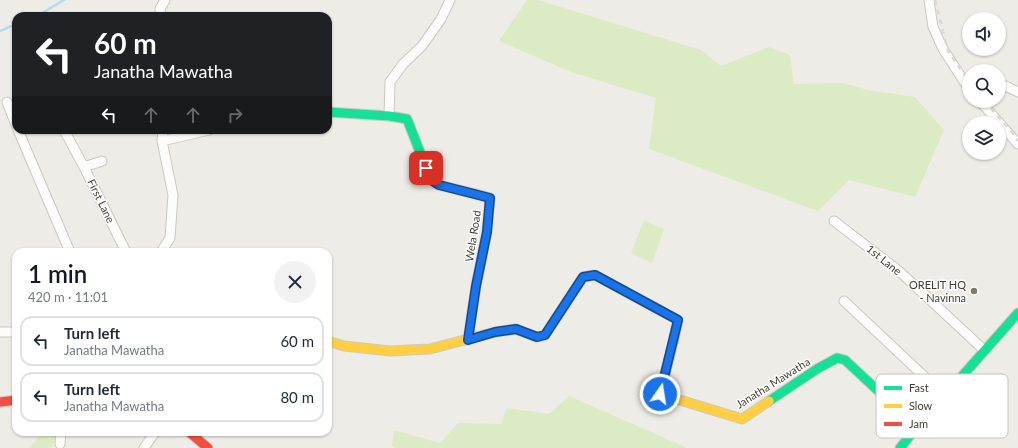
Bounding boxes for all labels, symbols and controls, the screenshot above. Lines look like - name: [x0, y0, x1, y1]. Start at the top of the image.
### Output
- map controls: [962, 12, 1006, 160]
- button: sound: [962, 12, 1006, 56]
- text: 60 m: [94, 26, 157, 60]
- icon: left: [28, 28, 80, 80]
- text: Janatha Mawatha: [94, 60, 233, 82]
- button: search: [962, 64, 1006, 108]
- icon: left: [98, 104, 120, 126]
- icon: ahead: [140, 104, 162, 126]
- icon: ahead: [182, 104, 204, 126]
- icon: right: [224, 104, 246, 126]
- button: layers: [962, 116, 1006, 160]
- pin: [409, 151, 443, 185]
- icon: arrive: [415, 157, 437, 179]
- street label: First Lane: [85, 177, 118, 225]
- street label: Wela Road: [462, 209, 483, 263]
- street label: 1st Lane: [864, 242, 904, 278]
- text: 1 min: [28, 259, 87, 288]
- button: close: [274, 261, 316, 303]
- place label: ORELIT HQ - Navinna: [909, 278, 966, 304]
- marker: ORELIT HQ - Navinna: [969, 286, 979, 296]
- text: 420 m · 11:01: [28, 289, 108, 305]
- text: Turn left: [64, 324, 120, 342]
- icon: left: [30, 330, 52, 352]
- text: 60 m: [280, 332, 314, 350]
- text: Janatha Mawatha: [64, 342, 164, 358]
- street label: Janatha Mawatha: [733, 355, 812, 411]
- position arrow: [639, 373, 681, 415]
- legend: [876, 374, 1008, 438]
- text: Turn left: [64, 380, 120, 398]
- text: Fast: [909, 381, 929, 394]
- icon: left: [30, 386, 52, 408]
- text: 80 m: [280, 388, 314, 406]
- text: Janatha Mawatha: [64, 398, 164, 414]
- text: Slow: [909, 399, 933, 412]
- text: Jam: [909, 417, 928, 430]

